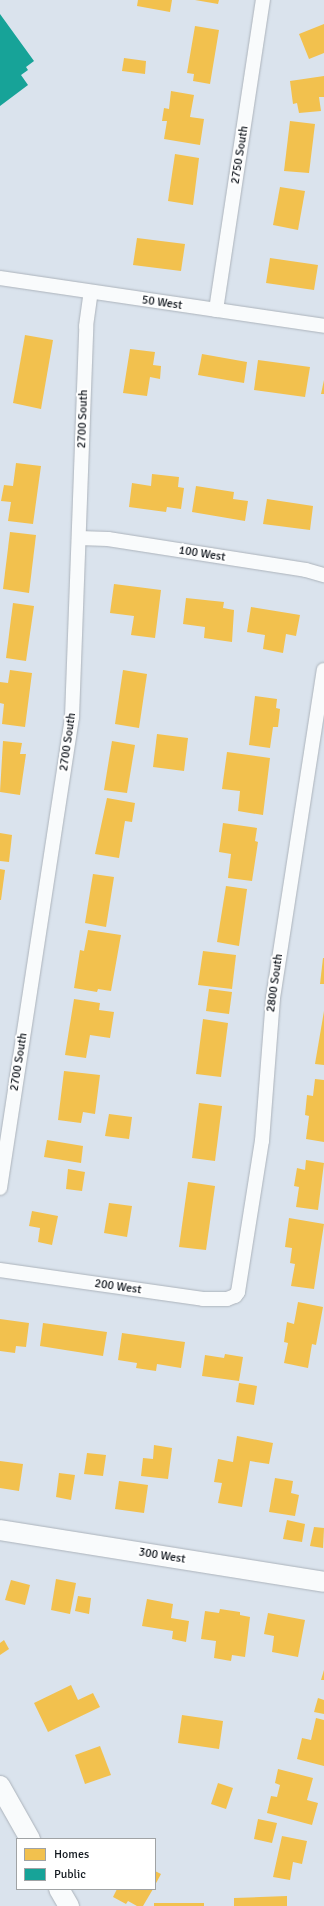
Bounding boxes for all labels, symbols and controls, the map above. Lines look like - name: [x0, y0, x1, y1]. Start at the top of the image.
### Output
- street label: 2750 South: [228, 125, 252, 185]
- street label: 50 West: [141, 293, 183, 313]
- street label: 2700 South: [75, 389, 91, 449]
- street label: 100 West: [178, 543, 226, 565]
- street label: 2700 South: [57, 712, 79, 772]
- street label: 2800 South: [264, 953, 286, 1013]
- street label: 2700 South: [7, 1032, 31, 1092]
- street label: 200 West: [94, 1277, 142, 1297]
- street label: 300 West: [138, 1545, 186, 1567]
- legend: [16, 1838, 156, 1890]
- text: Homes: [54, 1847, 89, 1862]
- text: Public: [54, 1867, 86, 1882]

